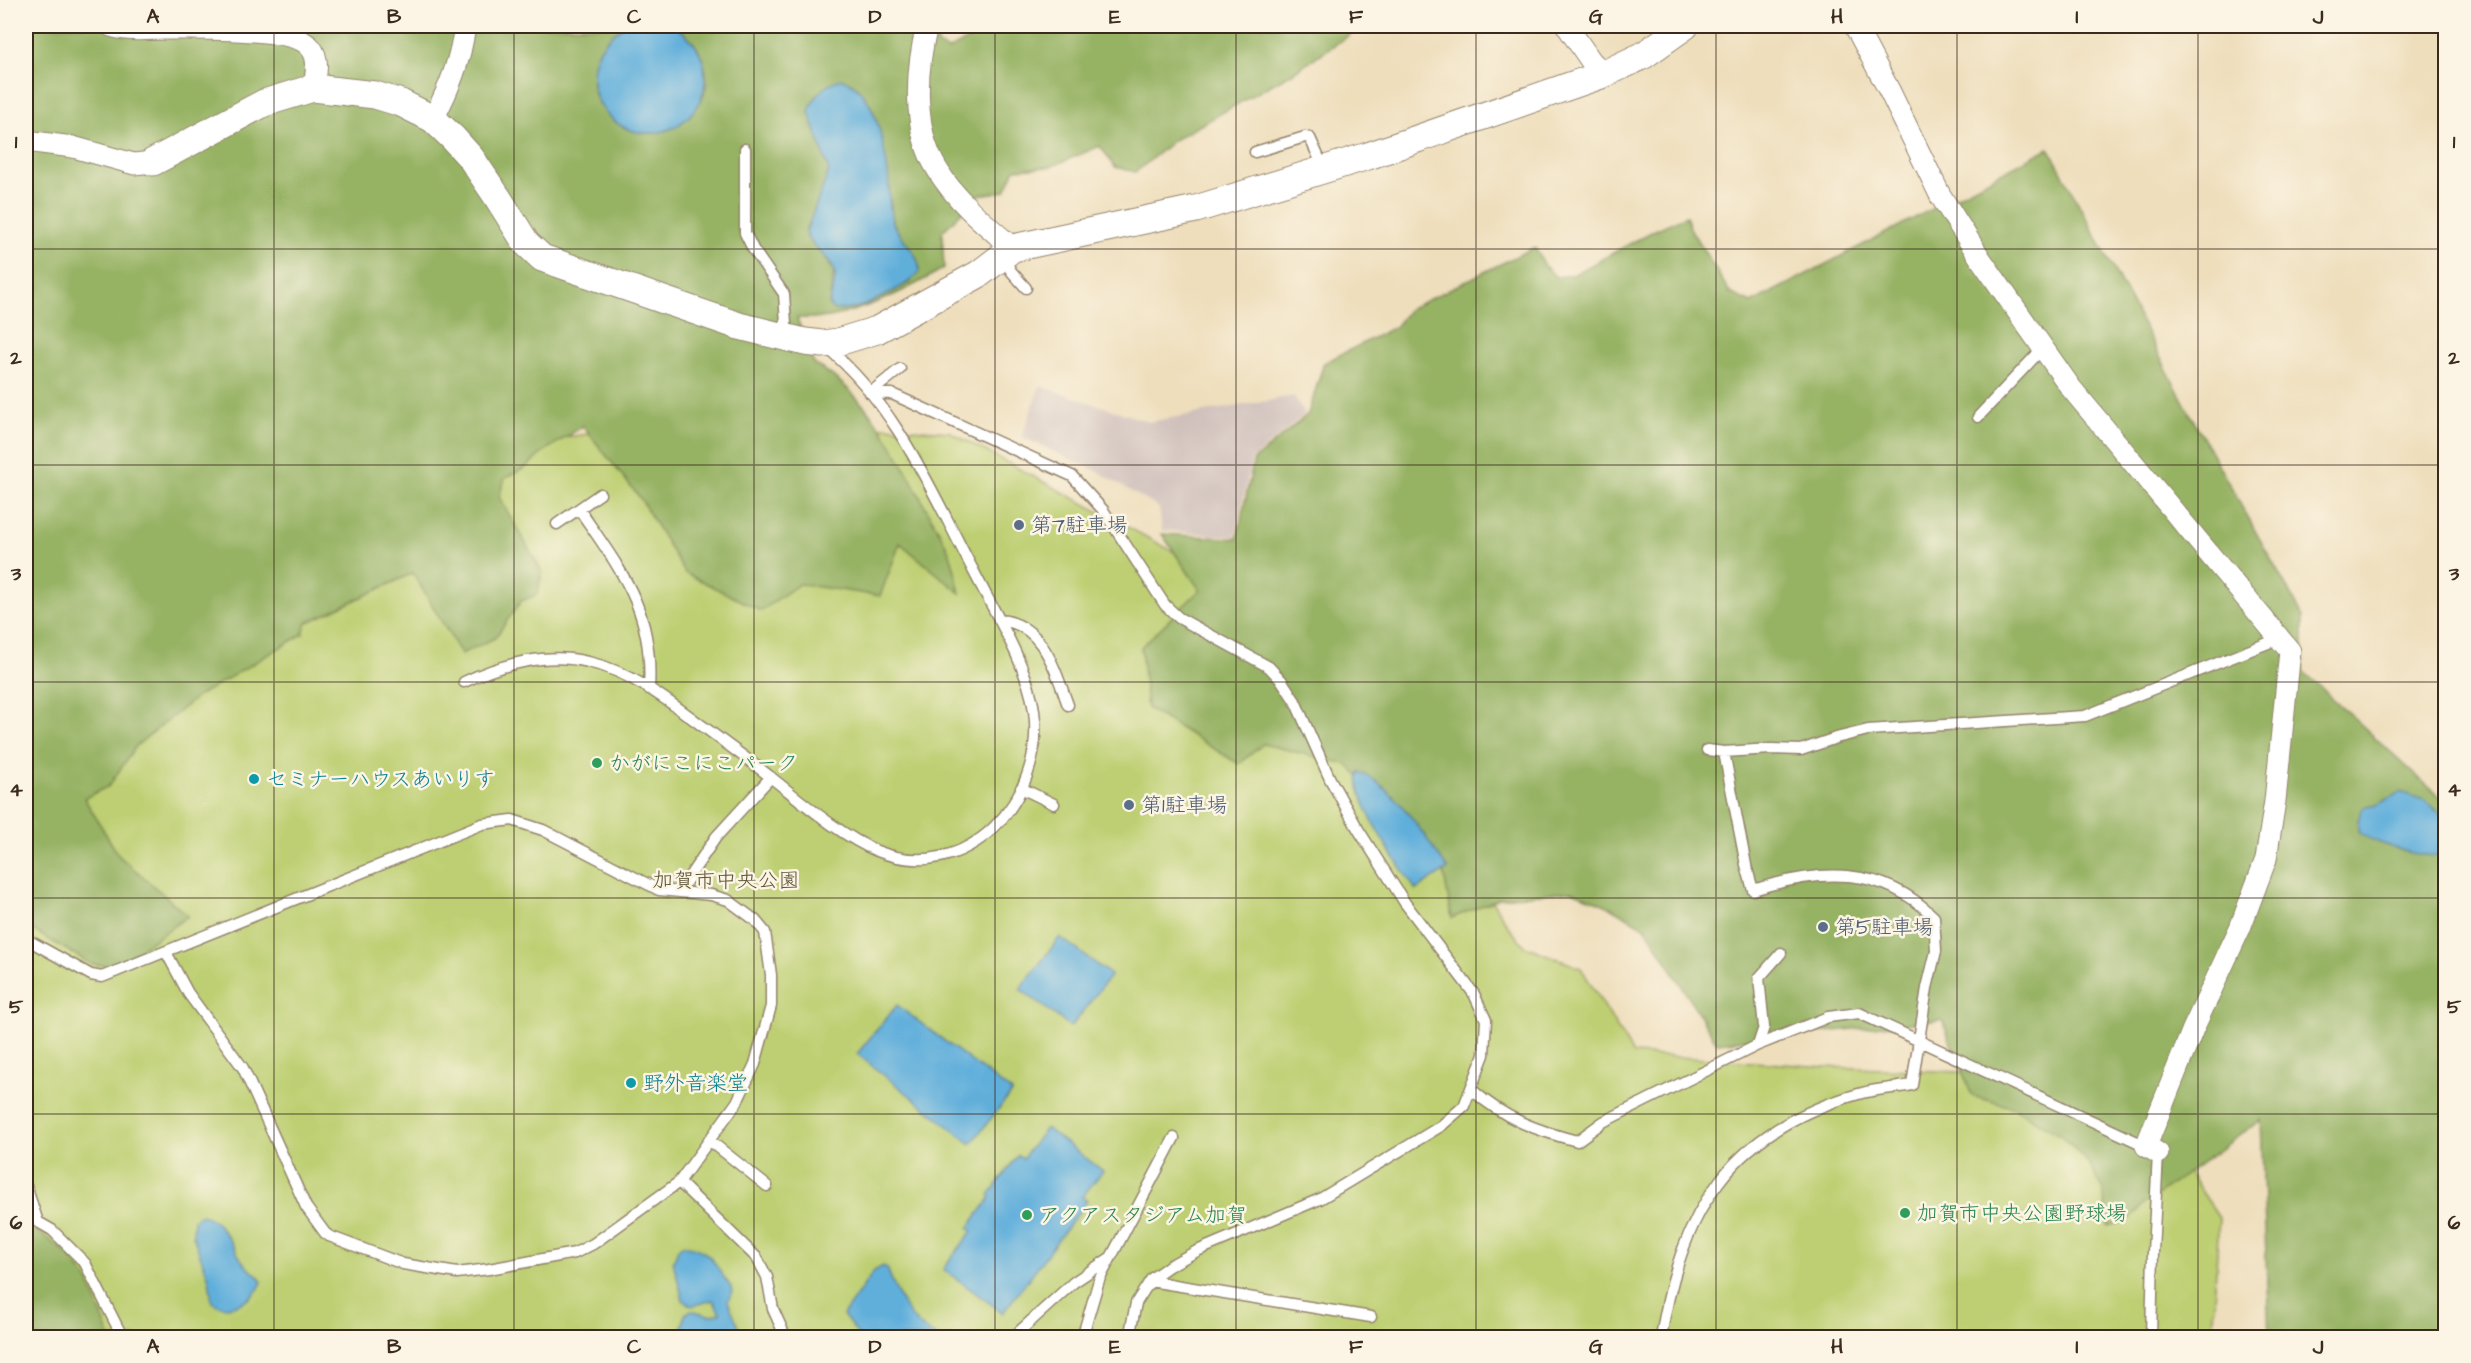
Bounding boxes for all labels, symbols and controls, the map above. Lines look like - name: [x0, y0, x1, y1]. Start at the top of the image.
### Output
- text: A: [147, 3, 160, 31]
- text: B: [387, 3, 402, 31]
- text: C: [627, 3, 642, 31]
- text: D: [869, 3, 882, 31]
- text: E: [1109, 3, 1121, 31]
- text: F: [1349, 3, 1364, 31]
- text: G: [1589, 3, 1603, 31]
- text: H: [1831, 3, 1843, 31]
- text: I: [2075, 3, 2079, 31]
- text: J: [2312, 3, 2324, 31]
- text: 1: [15, 128, 18, 156]
- text: 1: [2453, 128, 2456, 156]
- text: 2: [9, 344, 22, 372]
- text: 2: [2447, 344, 2460, 372]
- place label: 第7駐車場: [1031, 511, 1128, 540]
- marker: 第7駐車場: [1012, 518, 1026, 532]
- text: 3: [10, 560, 22, 588]
- text: 3: [2448, 560, 2460, 588]
- place label: かがにこにこパーク: [609, 749, 798, 778]
- marker: かがにこにこパーク: [590, 756, 604, 770]
- place label: セミナーハウスあいりす: [266, 765, 495, 794]
- marker: セミナーハウスあいりす: [247, 772, 261, 786]
- text: 4: [9, 776, 23, 804]
- text: 4: [2447, 776, 2461, 804]
- place label: 第1駐車場: [1141, 791, 1228, 820]
- marker: 第1駐車場: [1122, 798, 1136, 812]
- park label: 加賀市中央公園: [653, 866, 800, 895]
- place label: 第5駐車場: [1835, 913, 1934, 942]
- marker: 第5駐車場: [1816, 920, 1830, 934]
- text: 5: [9, 993, 24, 1021]
- text: 5: [2447, 993, 2462, 1021]
- place label: 野外音楽堂: [643, 1069, 748, 1098]
- marker: 野外音楽堂: [624, 1076, 638, 1090]
- place label: 加賀市中央公園野球場: [1917, 1199, 2127, 1228]
- place label: アクアスタジアム加賀: [1039, 1201, 1247, 1230]
- marker: 加賀市中央公園野球場: [1898, 1206, 1912, 1220]
- marker: アクアスタジアム加賀: [1020, 1208, 1034, 1222]
- text: 6: [10, 1209, 23, 1237]
- text: 6: [2448, 1209, 2461, 1237]
- text: A: [147, 1333, 160, 1361]
- text: B: [387, 1333, 402, 1361]
- text: C: [627, 1333, 642, 1361]
- text: D: [869, 1333, 882, 1361]
- text: E: [1109, 1333, 1121, 1361]
- text: F: [1349, 1333, 1364, 1361]
- text: G: [1589, 1333, 1603, 1361]
- text: H: [1831, 1333, 1843, 1361]
- text: I: [2075, 1333, 2079, 1361]
- text: J: [2312, 1333, 2324, 1361]

